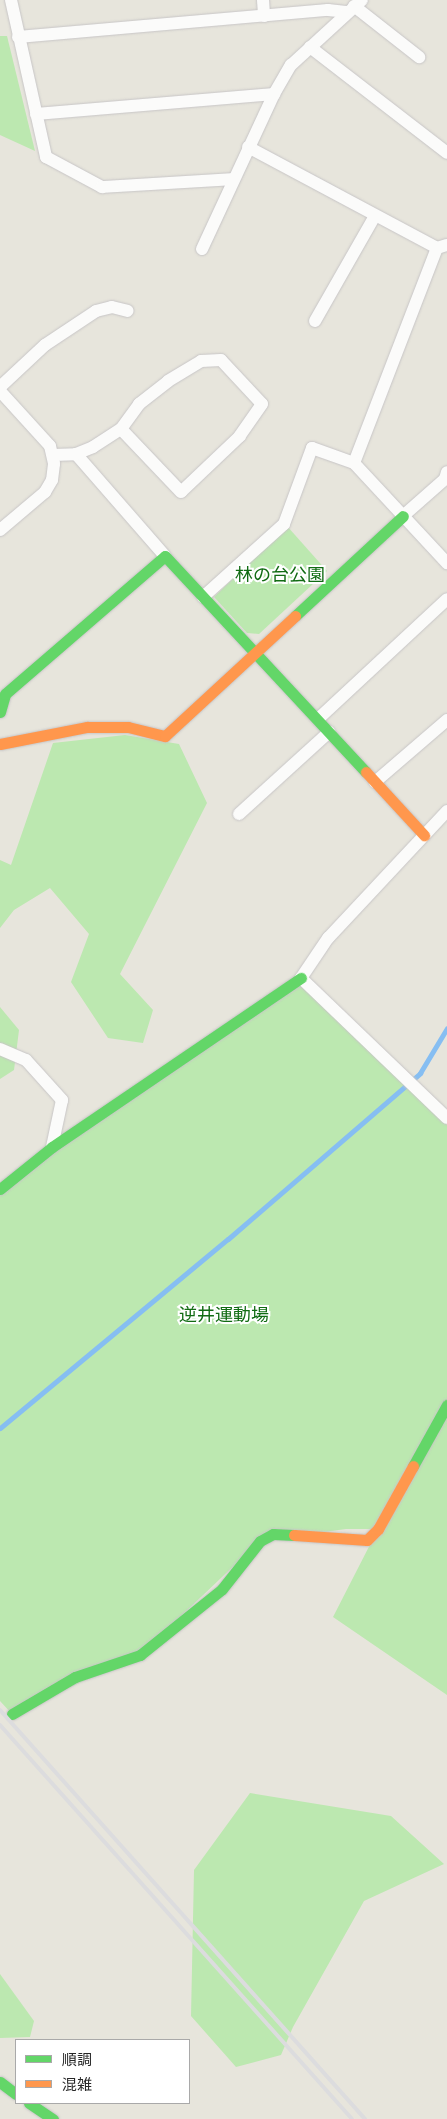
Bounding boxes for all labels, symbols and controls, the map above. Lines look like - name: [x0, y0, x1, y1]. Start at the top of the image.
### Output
- park label: 林の台公園: [235, 563, 325, 585]
- park label: 逆井運動場: [179, 1303, 269, 1325]
- legend: [15, 2039, 190, 2104]
- text: 順調: [62, 2050, 92, 2068]
- text: 混雑: [62, 2075, 92, 2093]

